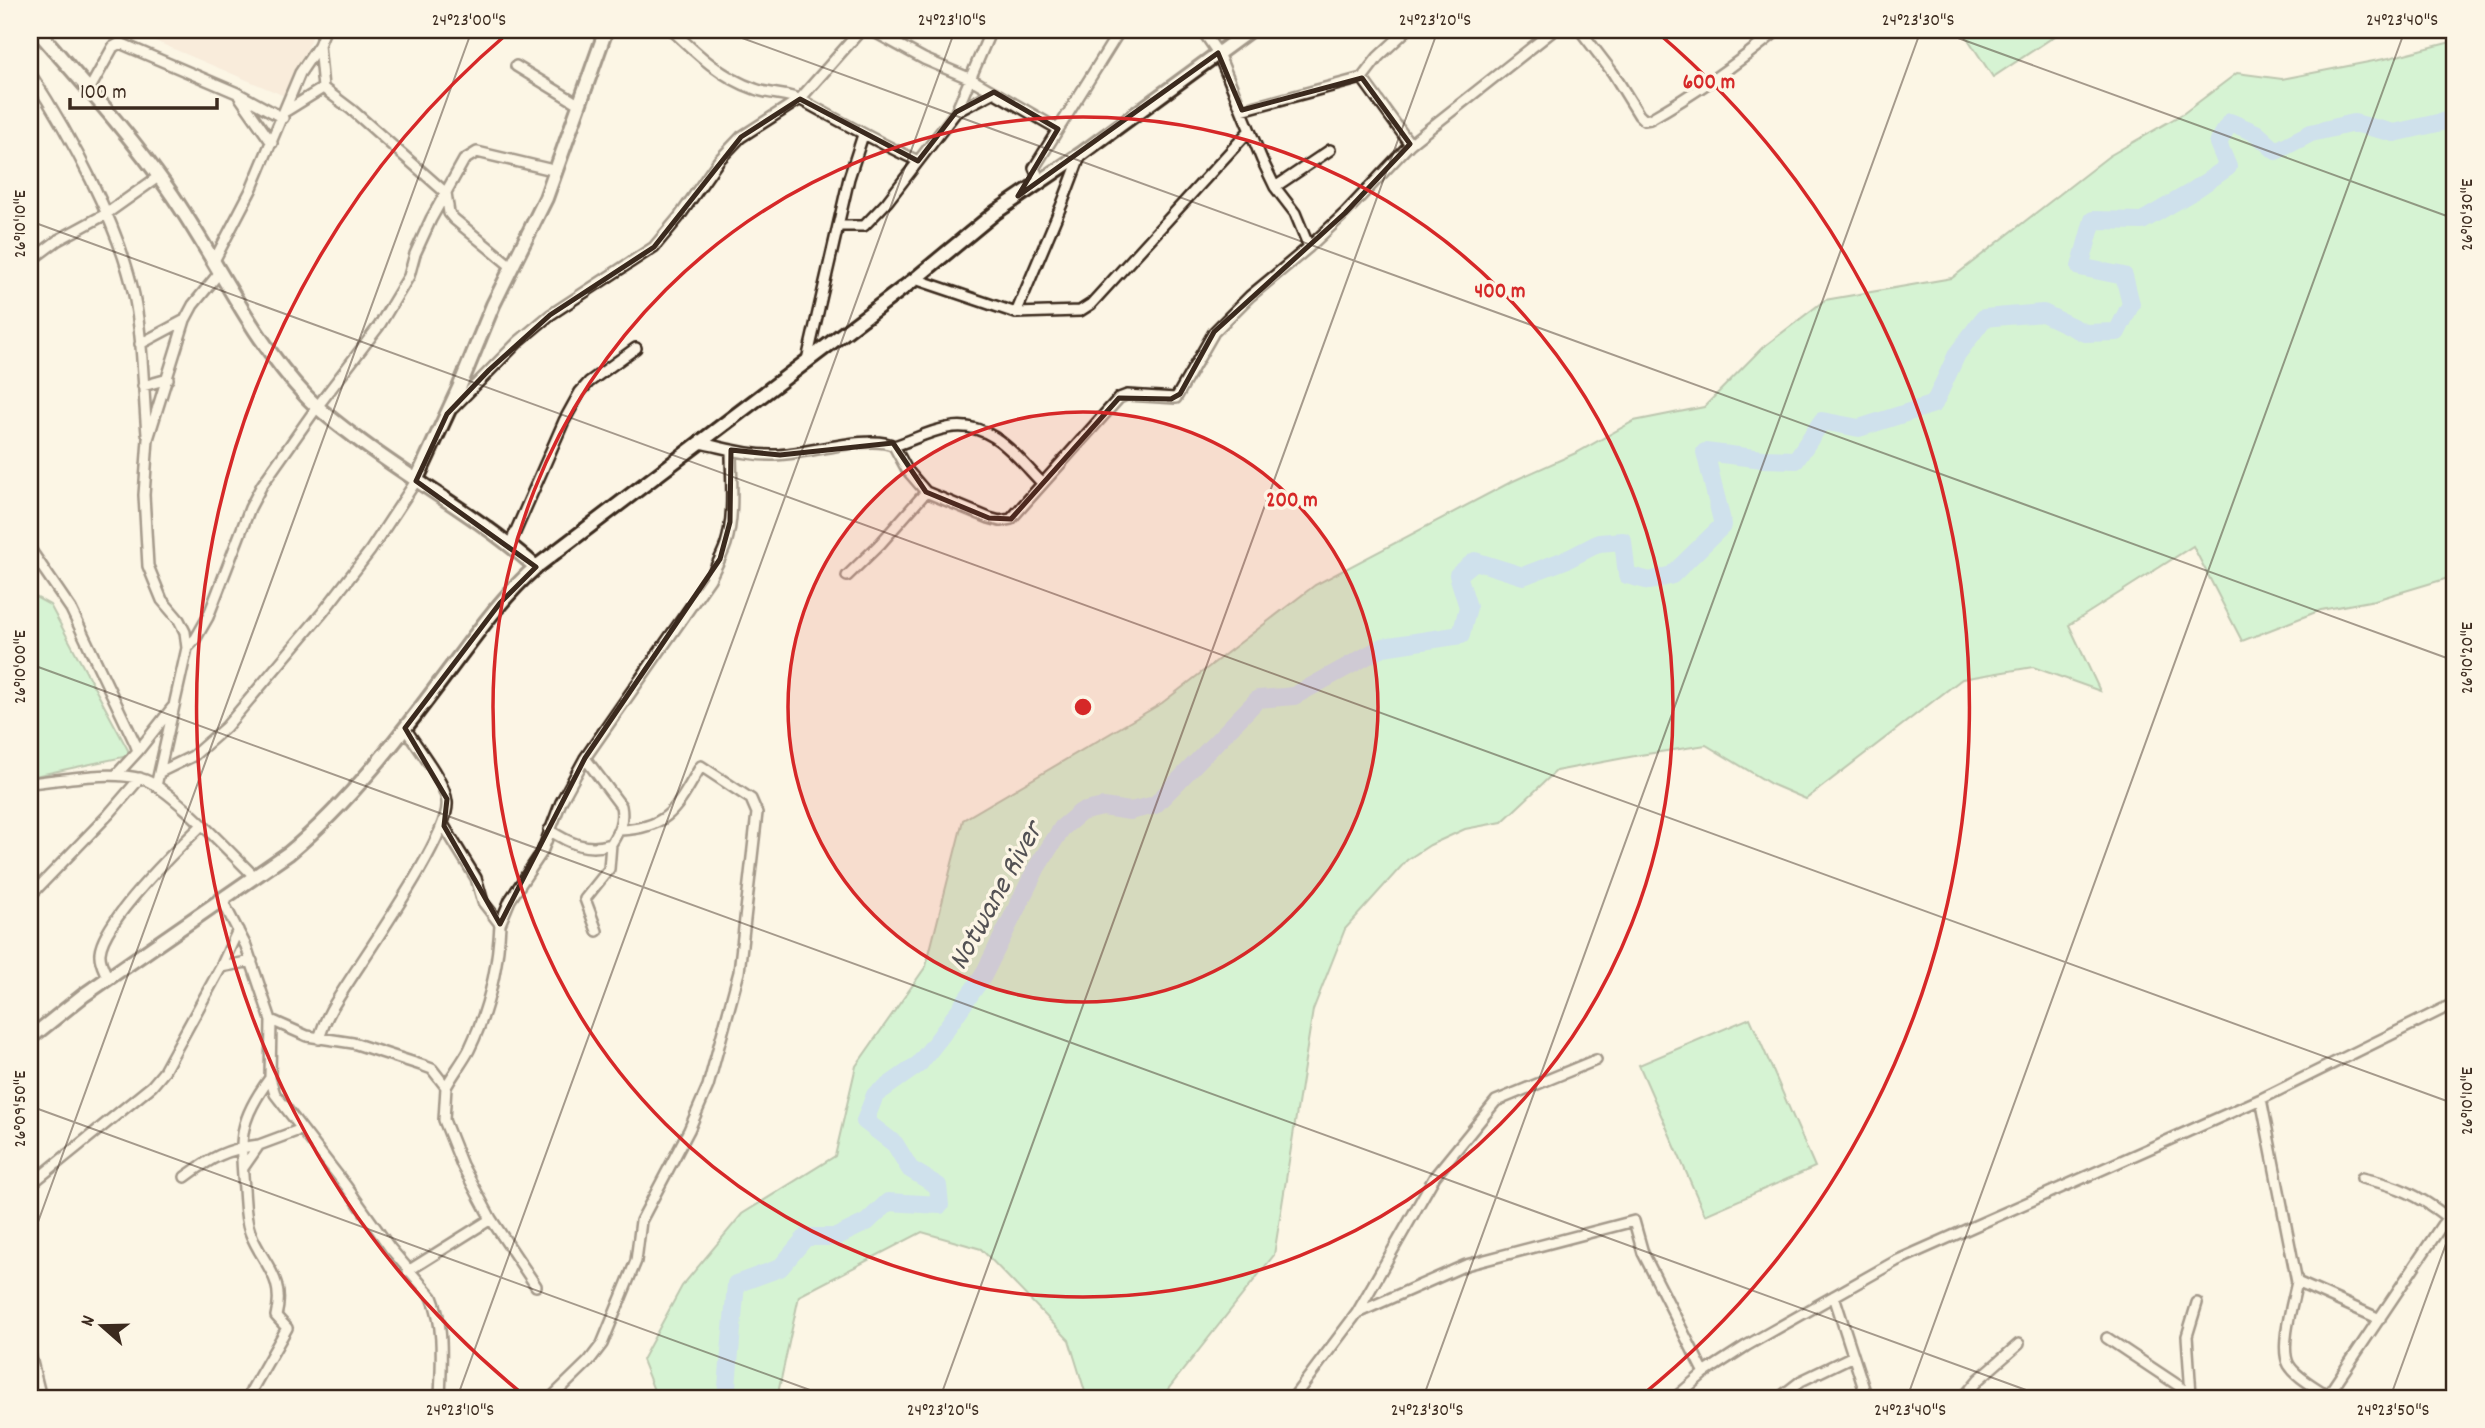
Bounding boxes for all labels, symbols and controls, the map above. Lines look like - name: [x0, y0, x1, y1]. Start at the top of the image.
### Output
- text: 24°23'00"S: [432, 9, 506, 34]
- text: 24°23'10"S: [918, 9, 986, 34]
- text: 24°23'20"S: [1399, 9, 1471, 34]
- text: 24°23'30"S: [1882, 9, 1954, 34]
- text: 24°23'40"S: [2366, 9, 2438, 34]
- scale bar: [70, 66, 217, 110]
- text: 600 m: [1683, 69, 1735, 99]
- text: 100 m: [80, 79, 127, 109]
- text: 26°10'30"E: [2456, 179, 2481, 251]
- text: 26°10'10"E: [9, 190, 34, 258]
- text: 400 m: [1475, 278, 1525, 308]
- text: 200 m: [1266, 487, 1318, 517]
- text: 26°10'20"E: [2456, 622, 2481, 694]
- text: 26°10'00"E: [9, 630, 34, 704]
- centre of rings: [1071, 695, 1095, 719]
- water label: Notwane River: [939, 813, 1058, 979]
- text: 26°10'10"E: [2456, 1067, 2481, 1135]
- text: 26°09'50"E: [9, 1071, 34, 1147]
- north arrow: [66, 1292, 136, 1362]
- text: N: [75, 1312, 104, 1330]
- text: 24°23'10"S: [426, 1399, 494, 1424]
- text: 24°23'20"S: [907, 1399, 979, 1424]
- text: 24°23'30"S: [1391, 1399, 1463, 1424]
- text: 24°23'40"S: [1874, 1399, 1946, 1424]
- text: 24°23'50"S: [2356, 1399, 2430, 1424]

